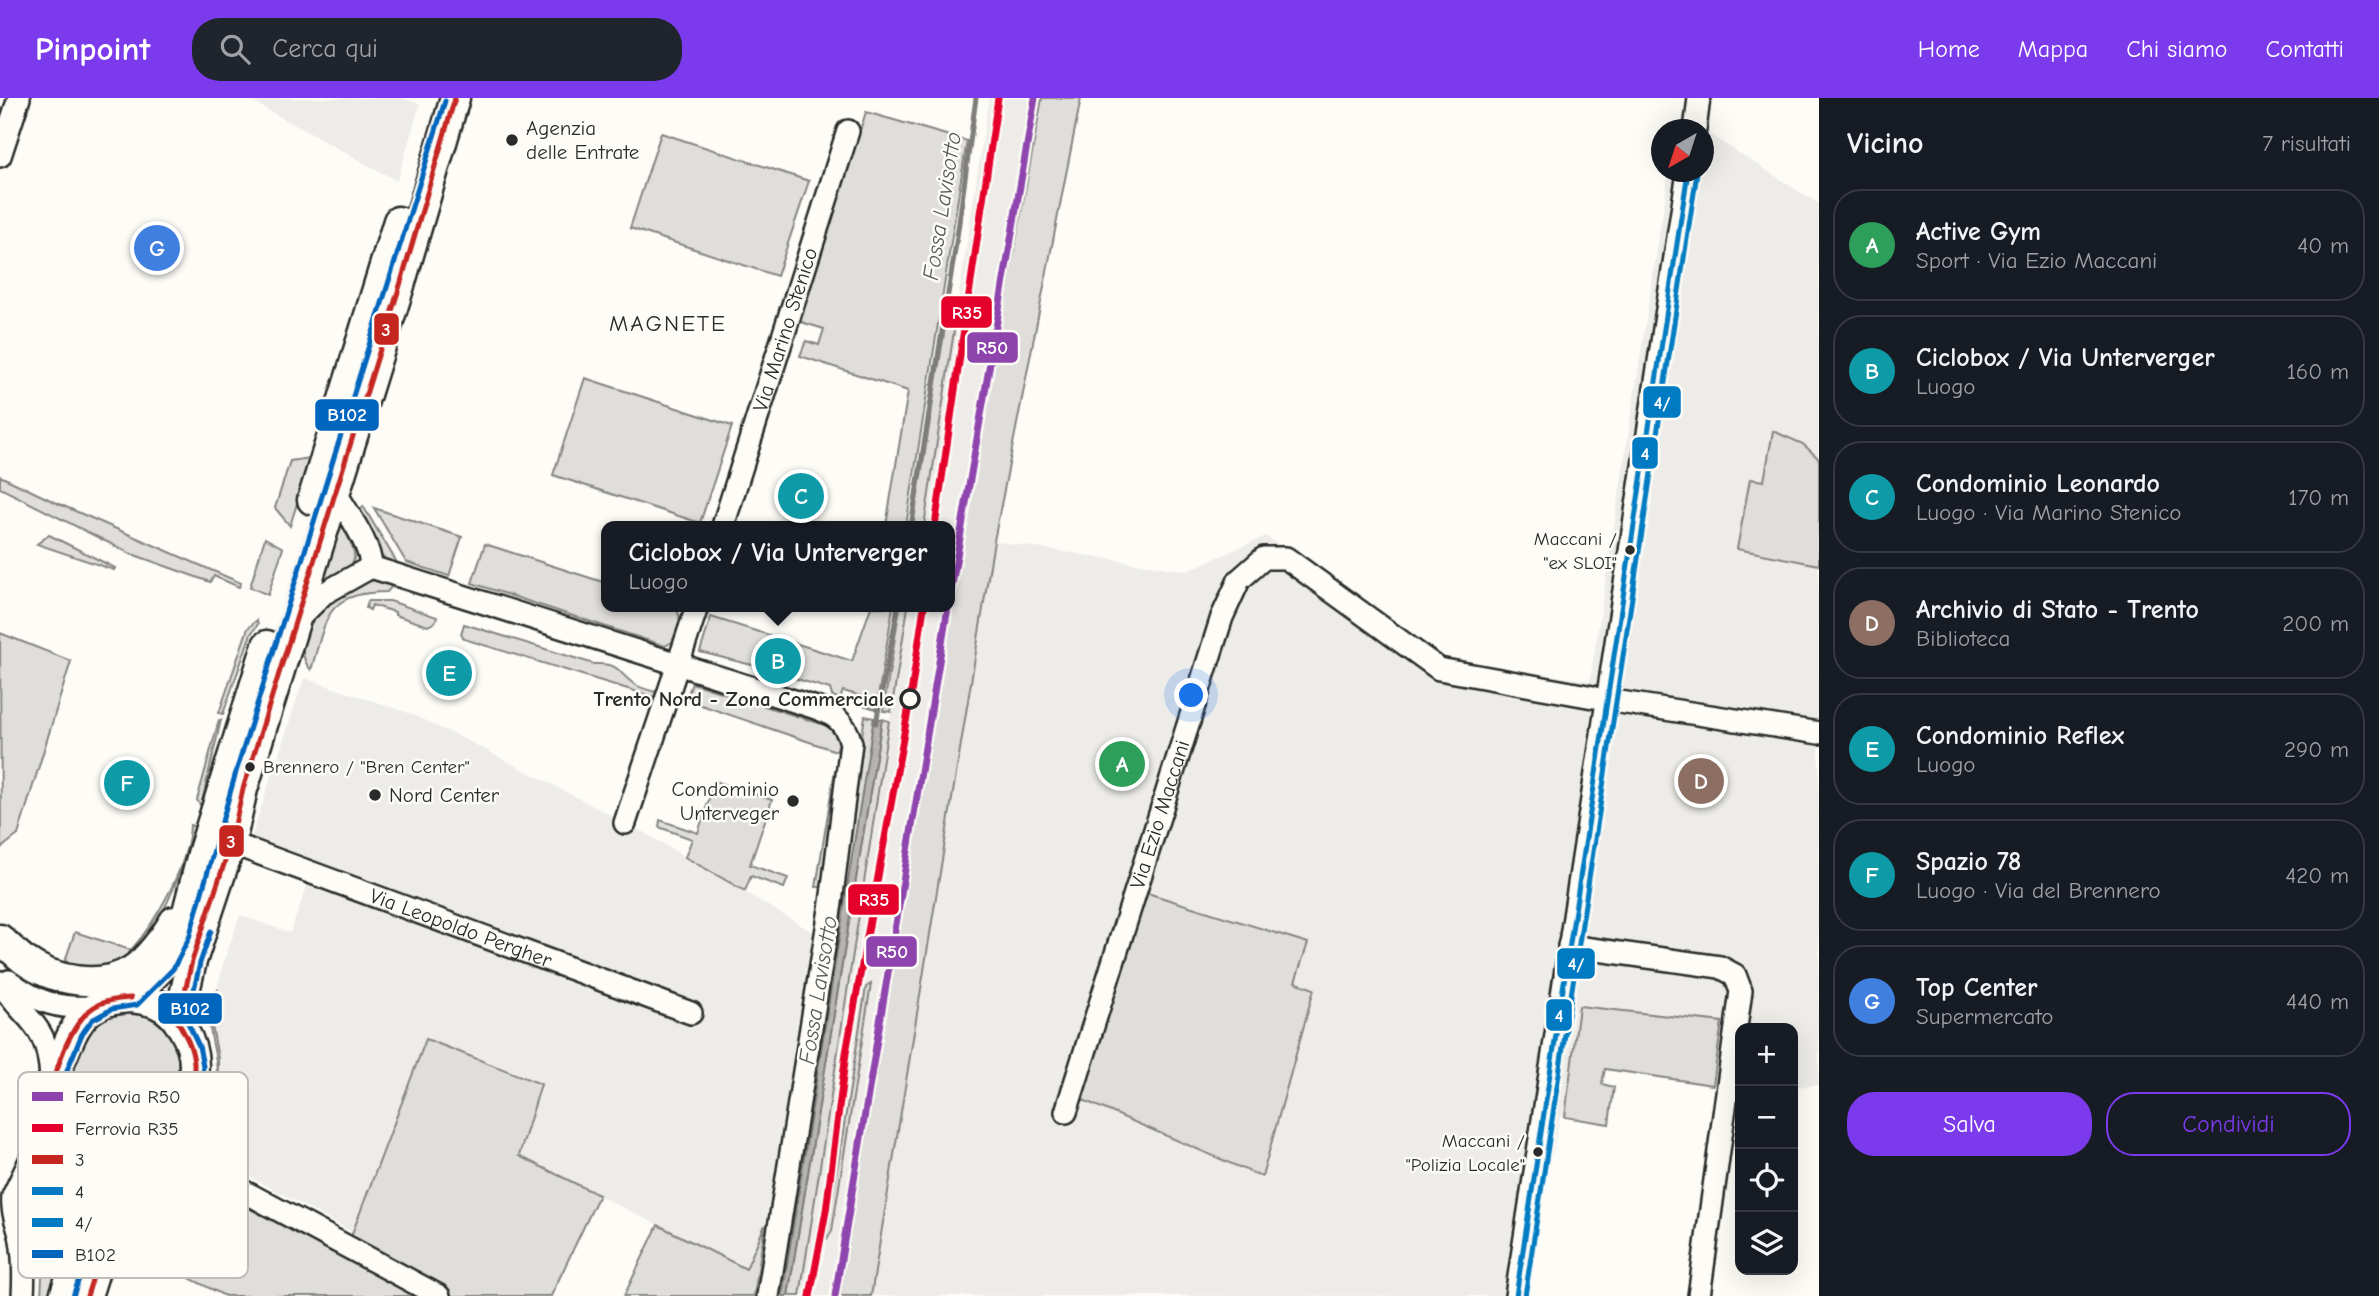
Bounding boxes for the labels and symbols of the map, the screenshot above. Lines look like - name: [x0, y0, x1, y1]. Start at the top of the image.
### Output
- place label: Agenzia delle Entrate: [526, 116, 639, 164]
- north arrow: [1651, 119, 1714, 182]
- water label: Fossa Lavisotto: [917, 130, 967, 282]
- marker: Agenzia delle Entrate: [504, 132, 520, 148]
- pin: G: [134, 222, 180, 274]
- street label: Via Marino Stenico: [748, 245, 822, 414]
- line badge: R35: [940, 295, 993, 329]
- text: R35: [952, 302, 982, 324]
- district label: MAGNETE: [609, 310, 727, 337]
- line badge: 3: [373, 312, 400, 346]
- text: 3: [381, 319, 391, 341]
- line badge: R50: [966, 331, 1019, 364]
- text: R50: [976, 337, 1008, 359]
- line badge: 4/: [1642, 385, 1682, 419]
- text: 4/: [1653, 392, 1671, 414]
- line badge: B102: [314, 398, 380, 432]
- text: B102: [327, 404, 367, 426]
- line badge: 4: [1631, 436, 1659, 470]
- text: 4: [1641, 443, 1650, 465]
- pin: C: [778, 470, 824, 522]
- place label: Maccani / "ex SLOI": [1534, 528, 1617, 574]
- marker: Maccani / "ex SLOI": [1623, 543, 1637, 557]
- pin: B: [755, 635, 801, 687]
- pin: E: [426, 647, 472, 699]
- your location: [1174, 678, 1208, 712]
- place label: Trento Nord - Zona Commerciale: [593, 687, 894, 711]
- marker: Trento Nord - Zona Commerciale: [900, 689, 920, 709]
- street label: Via Ezio Maccani: [1125, 737, 1194, 892]
- pin: A: [1099, 738, 1145, 790]
- pin: D: [1678, 755, 1724, 807]
- place label: Brennero / "Bren Center": [263, 756, 470, 778]
- pin: F: [104, 757, 150, 809]
- marker: Brennero / "Bren Center": [243, 760, 257, 774]
- place label: Condominio Unterveger: [672, 777, 780, 825]
- place label: Nord Center: [389, 783, 500, 807]
- marker: Nord Center: [367, 787, 383, 803]
- marker: Condominio Unterveger: [785, 793, 801, 809]
- line badge: 3: [218, 824, 245, 858]
- text: 3: [226, 831, 236, 853]
- street label: Via Leopoldo Pergher: [366, 883, 556, 973]
- line badge: R35: [847, 883, 900, 916]
- text: R35: [859, 889, 889, 911]
- water label: Fossa Lavisotto: [793, 914, 843, 1066]
- line badge: R50: [865, 935, 918, 968]
- text: R50: [876, 941, 908, 963]
- line badge: 4/: [1556, 947, 1596, 980]
- text: 4/: [1567, 953, 1585, 975]
- line badge: B102: [157, 992, 223, 1025]
- text: B102: [170, 998, 210, 1020]
- line badge: 4: [1545, 998, 1573, 1032]
- text: 4: [1555, 1005, 1564, 1027]
- legend: [18, 1072, 248, 1278]
- text: Ferrovia R50: [75, 1086, 181, 1108]
- text: Ferrovia R35: [75, 1118, 179, 1140]
- place label: Maccani / "Polizia Locale": [1406, 1130, 1525, 1176]
- marker: Maccani / "Polizia Locale": [1531, 1145, 1545, 1159]
- text: 3: [75, 1149, 85, 1171]
- text: 4: [75, 1181, 84, 1203]
- text: 4/: [75, 1212, 92, 1234]
- text: B102: [75, 1244, 116, 1266]

